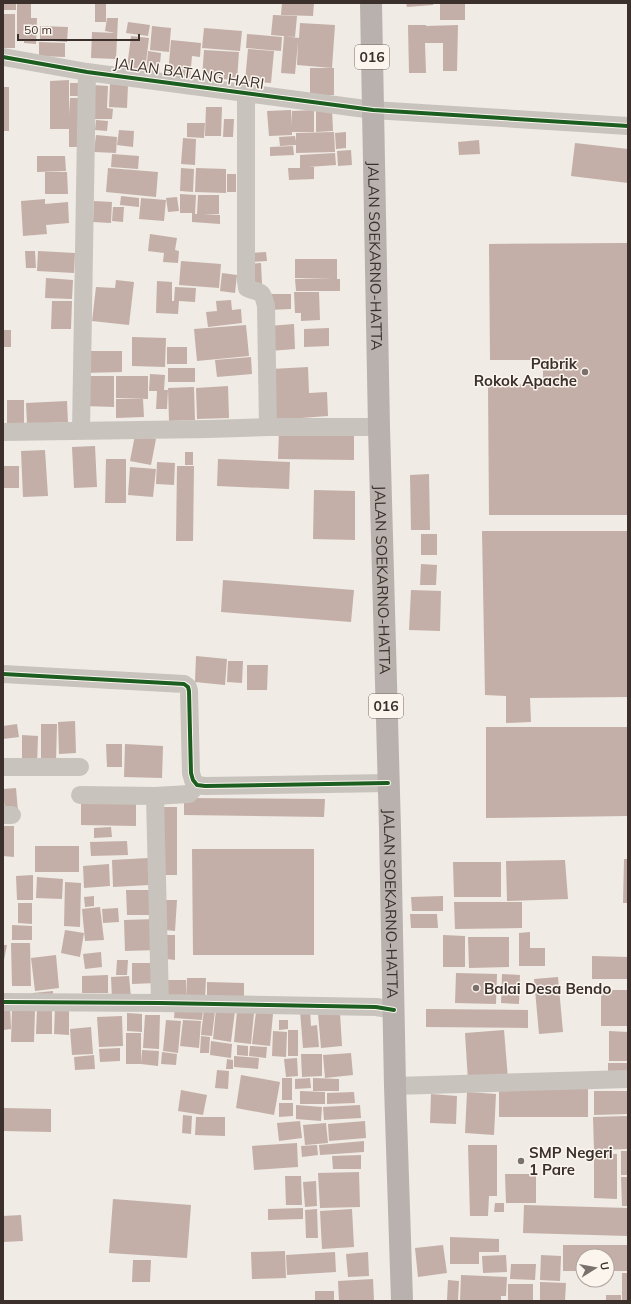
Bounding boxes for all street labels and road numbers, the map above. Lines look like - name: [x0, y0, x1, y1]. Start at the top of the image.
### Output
- road number: 016: [355, 45, 389, 69]
- street label: JALAN BATANG HARI: [113, 53, 265, 93]
- street label: JALAN SOEKARNO-HATTA: [364, 161, 387, 351]
- street label: JALAN SOEKARNO-HATTA: [371, 485, 395, 675]
- road number: 016: [369, 694, 403, 718]
- street label: JALAN SOEKARNO-HATTA: [380, 809, 403, 998]

